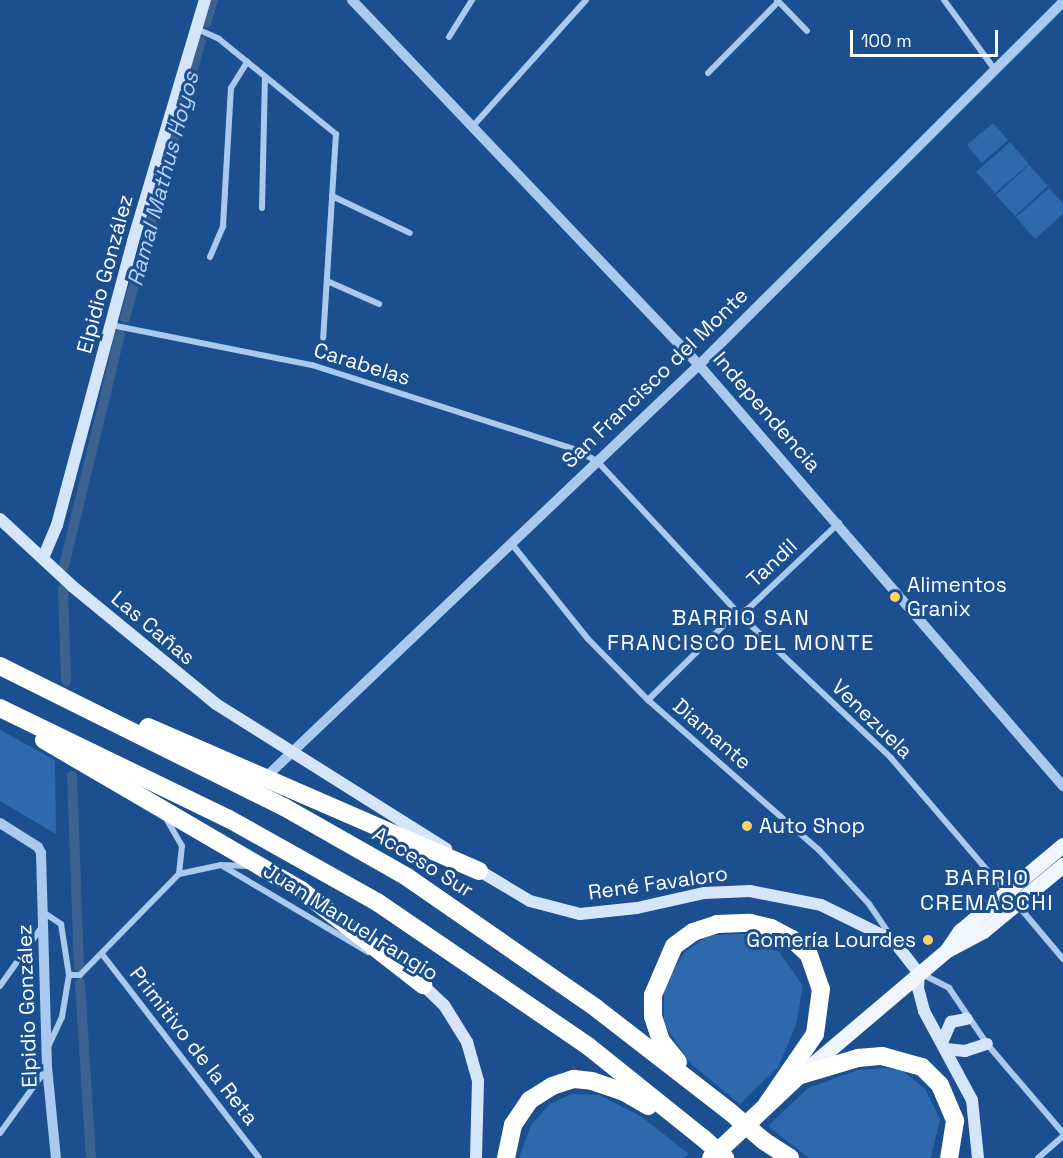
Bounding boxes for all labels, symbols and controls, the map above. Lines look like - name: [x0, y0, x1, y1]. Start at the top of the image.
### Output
- scale bar: [853, 18, 1002, 56]
- text: 100 m: [861, 29, 912, 52]
- water label: Ramal Mathus Hoyos: [122, 69, 204, 289]
- street label: Elpidio González: [72, 192, 138, 356]
- street label: San Francisco del Monte: [557, 283, 753, 473]
- street label: Carabelas: [311, 337, 413, 391]
- street label: Independencia: [708, 347, 826, 477]
- street label: Tandil: [742, 534, 802, 592]
- place label: Alimentos Granix: [907, 572, 1007, 622]
- street label: Las Cañas: [106, 586, 200, 670]
- marker: Alimentos Granix: [888, 590, 902, 604]
- district label: BARRIO SAN FRANCISCO DEL MONTE: [607, 604, 875, 656]
- street label: Venezuela: [826, 674, 918, 764]
- street label: Diamante: [668, 693, 756, 775]
- place label: Auto Shop: [759, 813, 865, 839]
- marker: Auto Shop: [740, 819, 754, 833]
- street label: Acceso Sur: [368, 821, 478, 903]
- street label: Juan Manuel Fangio: [259, 858, 443, 986]
- street label: René Favaloro: [587, 861, 729, 905]
- district label: BARRIO CREMASCHI: [920, 864, 1054, 915]
- street label: Elpidio González: [12, 924, 42, 1088]
- place label: Gomería Lourdes: [746, 927, 916, 953]
- marker: Gomería Lourdes: [921, 933, 935, 947]
- street label: Primitivo de la Reta: [124, 962, 264, 1130]

